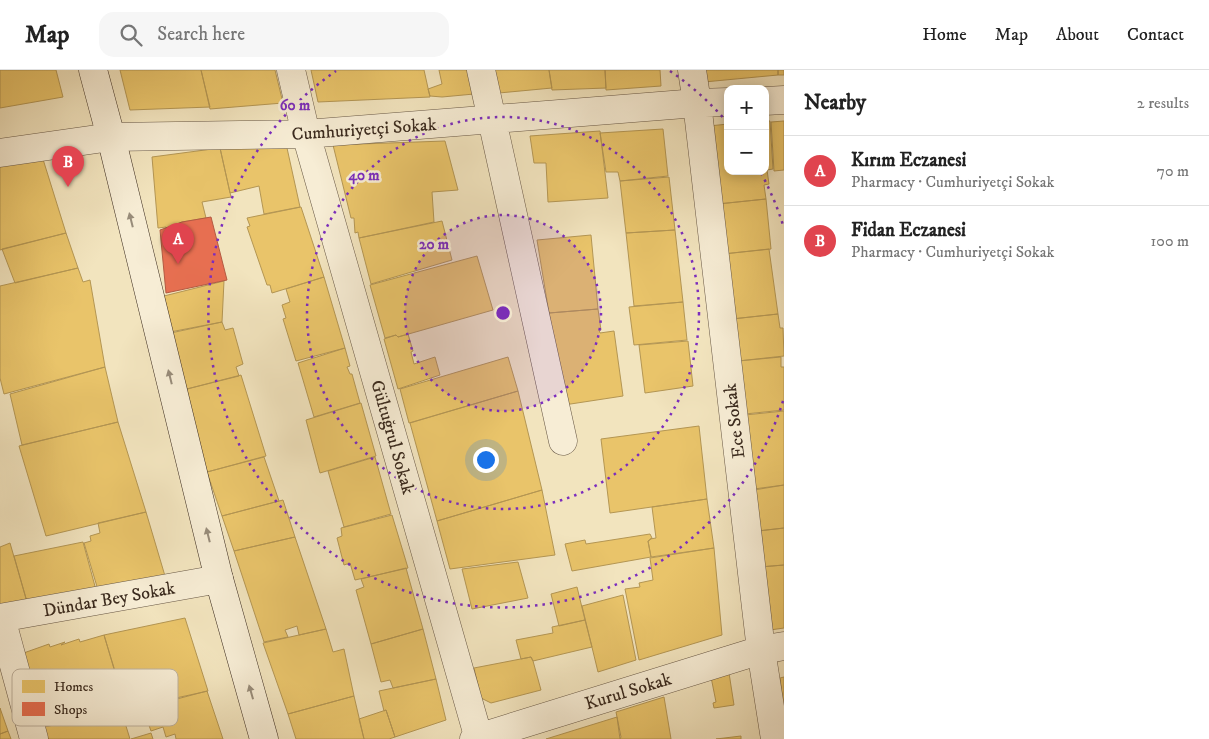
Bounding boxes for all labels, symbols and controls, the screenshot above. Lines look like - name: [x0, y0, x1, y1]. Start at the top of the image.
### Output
- search box: [99, 12, 449, 57]
- text: Map: [25, 20, 69, 50]
- icon: search: [117, 21, 145, 49]
- text: Search here: [157, 23, 245, 46]
- text: Home: [922, 24, 967, 46]
- text: Map: [995, 24, 1028, 46]
- text: About: [1056, 24, 1099, 46]
- text: Contact: [1127, 24, 1184, 46]
- map controls: [724, 85, 769, 175]
- button: +: [724, 85, 769, 130]
- text: Nearby: [804, 90, 866, 116]
- text: 2 results: [1137, 93, 1189, 113]
- text: 60 m: [280, 96, 311, 115]
- street label: Cumhuriyetçi Sokak: [291, 114, 437, 146]
- button: −: [724, 130, 769, 175]
- pin: B: [52, 146, 84, 187]
- text: Kırım Eczanesi: [851, 149, 966, 172]
- text: A: [815, 161, 825, 181]
- text: 70 m: [1157, 161, 1189, 181]
- text: 40 m: [347, 166, 380, 185]
- text: Pharmacy · Cumhuriyetçi Sokak: [851, 172, 1055, 192]
- one-way arrow: [127, 212, 135, 227]
- text: Fidan Eczanesi: [851, 219, 966, 242]
- pin: A: [162, 223, 194, 264]
- text: B: [815, 231, 825, 251]
- text: 100 m: [1151, 231, 1189, 251]
- text: 20 m: [419, 235, 450, 254]
- text: Pharmacy · Cumhuriyetçi Sokak: [851, 242, 1055, 262]
- centre of rings: [494, 304, 512, 322]
- one-way arrow: [166, 370, 174, 385]
- street label: Gültuğrul Sokak: [365, 377, 419, 497]
- street label: Ece Sokak: [719, 382, 751, 460]
- your location: [473, 447, 499, 473]
- one-way arrow: [204, 528, 212, 543]
- street label: Dündar Bey Sokak: [42, 578, 177, 622]
- street label: Kurul Sokak: [582, 668, 674, 716]
- legend: [12, 669, 178, 726]
- text: Homes: [54, 678, 94, 696]
- one-way arrow: [247, 685, 255, 700]
- text: Shops: [54, 701, 87, 719]

